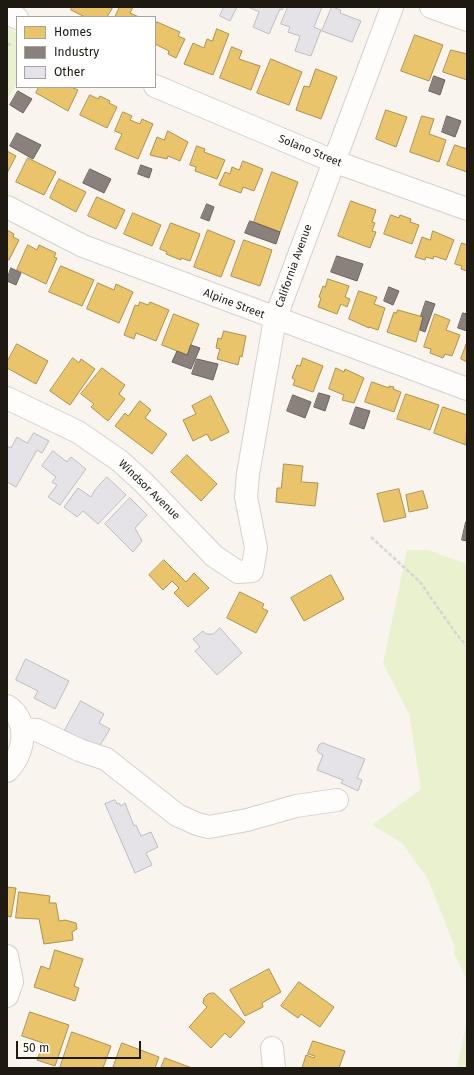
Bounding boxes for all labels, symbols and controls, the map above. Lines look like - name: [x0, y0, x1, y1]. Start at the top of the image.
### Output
- legend: [16, 16, 156, 88]
- text: Homes: [54, 25, 92, 39]
- text: Industry: [54, 45, 99, 59]
- text: Other: [54, 65, 85, 79]
- street label: Solano Street: [276, 132, 344, 170]
- street label: California Avenue: [273, 223, 315, 309]
- street label: Alpine Street: [202, 286, 266, 322]
- street label: Windsor Avenue: [115, 457, 183, 523]
- scale bar: [18, 1033, 143, 1059]
- text: 50 m: [23, 1041, 49, 1055]

